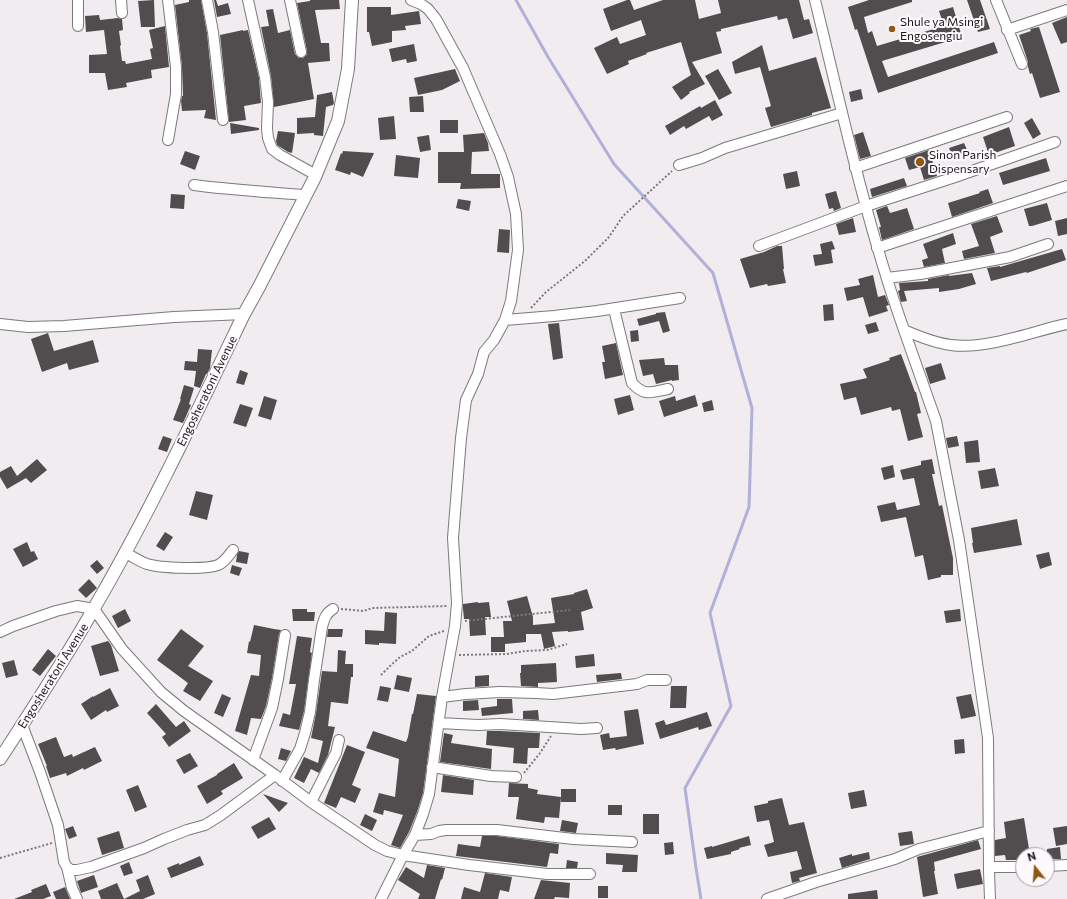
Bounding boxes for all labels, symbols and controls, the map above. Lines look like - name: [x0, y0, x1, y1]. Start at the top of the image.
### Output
- place label: Shule ya Msingi Engosengiu: [900, 15, 983, 43]
- marker: Shule ya Msingi Engosengiu: [887, 24, 897, 34]
- place label: Sinon Parish Dispensary: [929, 148, 996, 176]
- marker: Sinon Parish Dispensary: [914, 156, 926, 168]
- street label: Engosheratoni Avenue: [174, 333, 240, 449]
- street label: Engosheratoni Avenue: [15, 621, 91, 731]
- north arrow: [1015, 847, 1055, 887]
- text: N: [1026, 849, 1037, 863]

